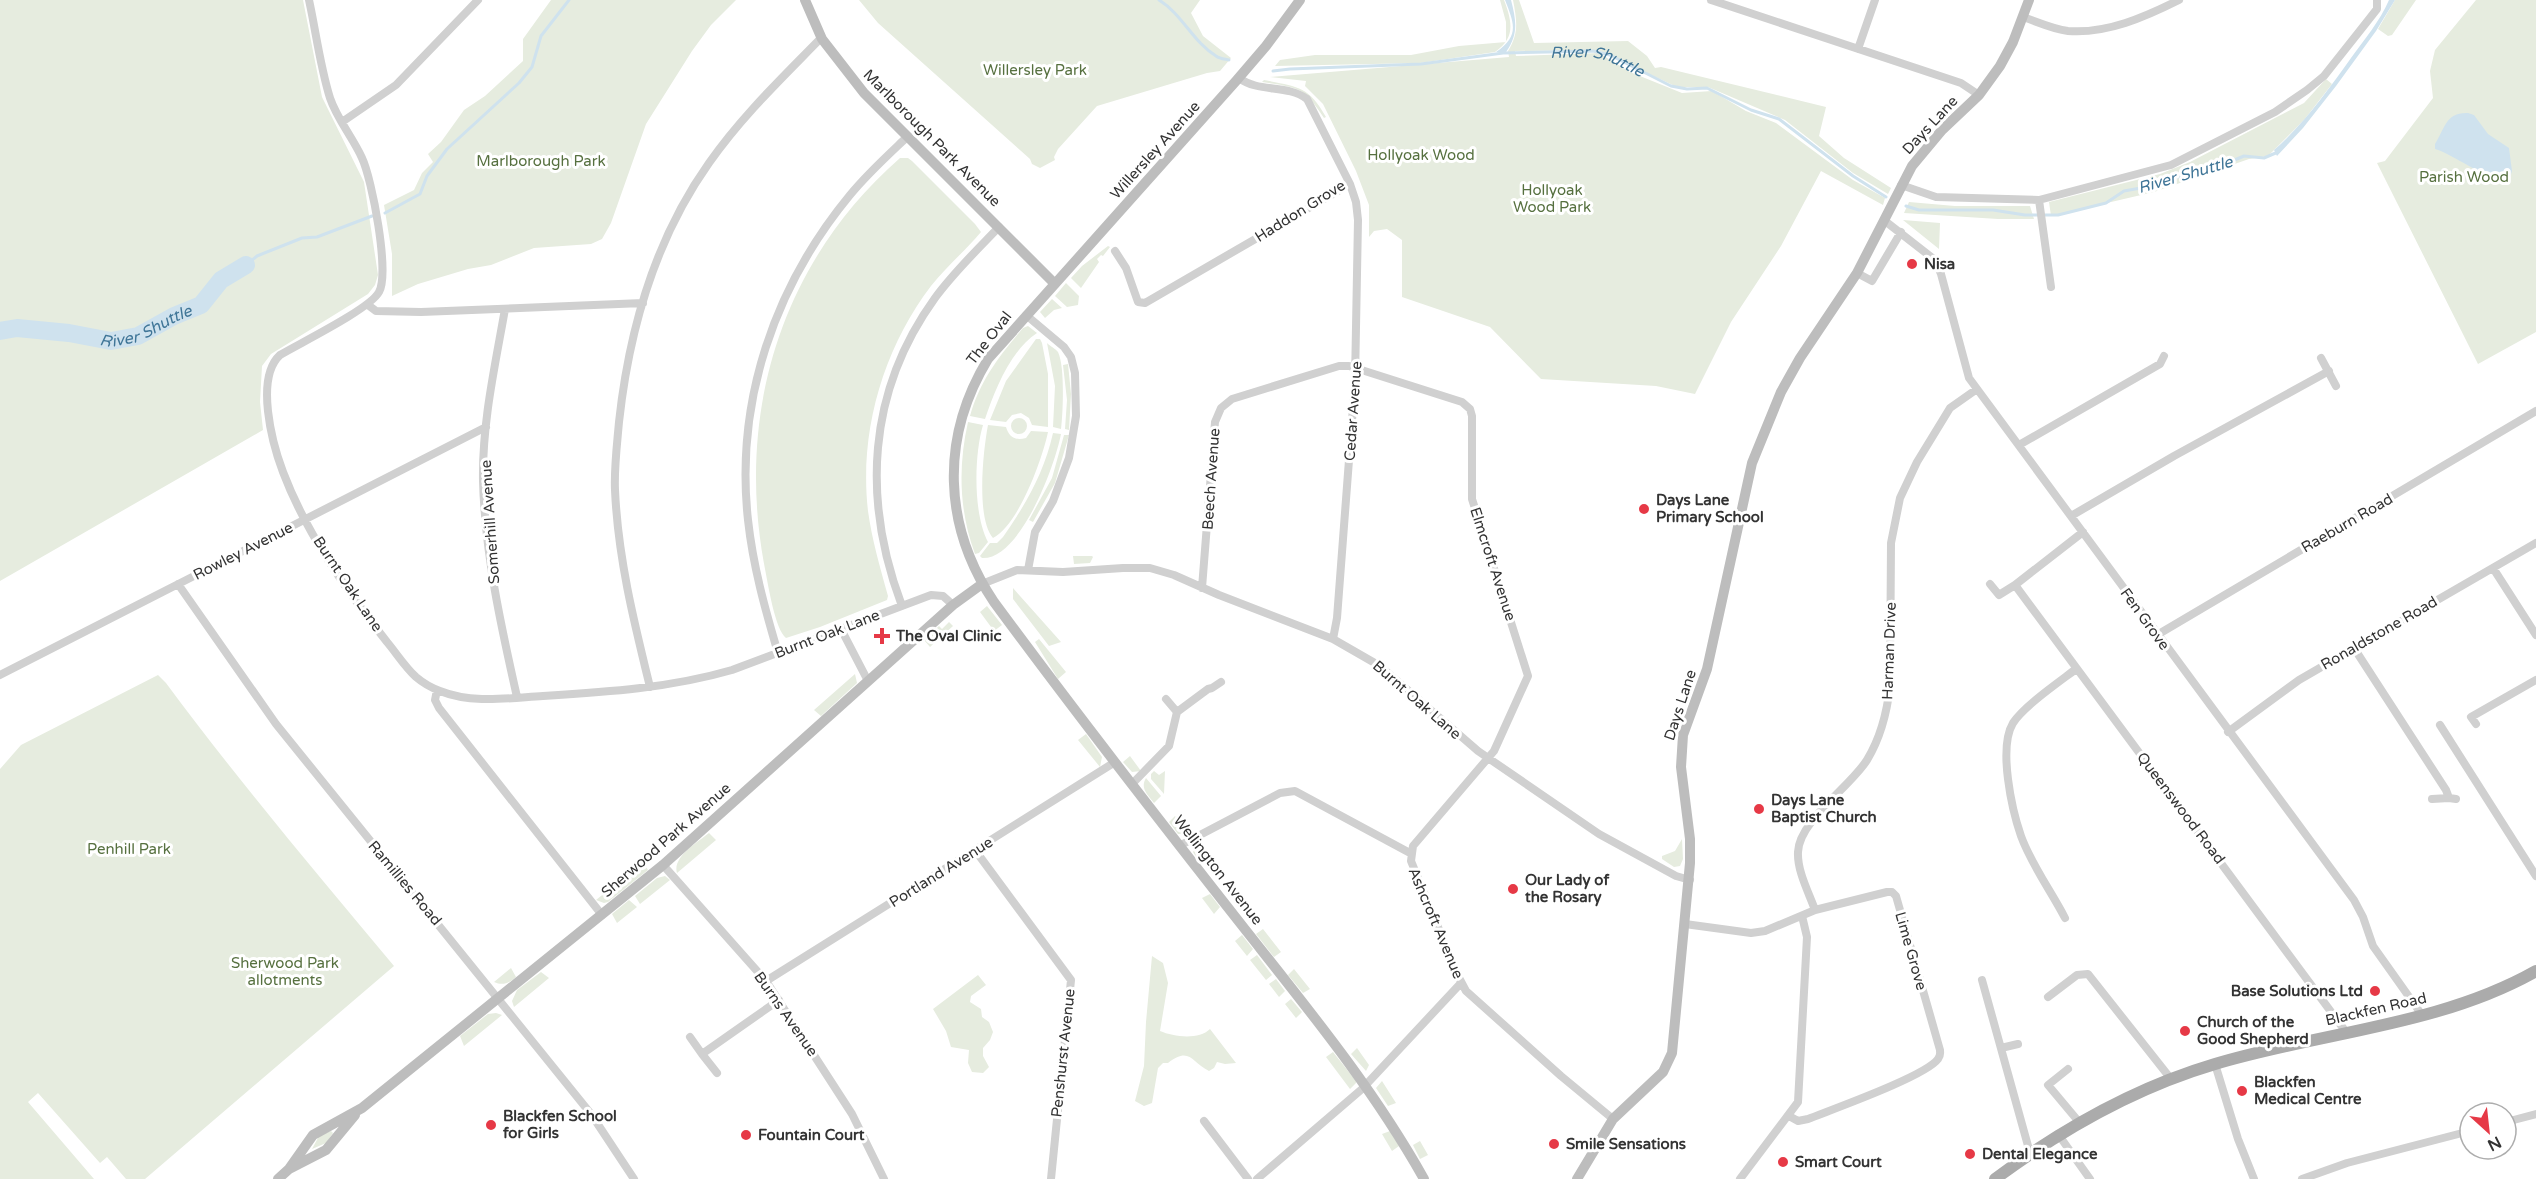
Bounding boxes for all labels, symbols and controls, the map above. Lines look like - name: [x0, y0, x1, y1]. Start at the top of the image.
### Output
- water label: River Shuttle: [1550, 42, 1648, 82]
- park label: Willersley Park: [983, 61, 1087, 79]
- street label: Marlborough Park Avenue: [860, 66, 1004, 210]
- street label: Days Lane: [1898, 92, 1962, 158]
- street label: Willersley Avenue: [1106, 97, 1204, 203]
- park label: Hollyoak Wood: [1367, 146, 1475, 164]
- park label: Marlborough Park: [476, 152, 606, 170]
- water label: River Shuttle: [2136, 152, 2236, 198]
- park label: Parish Wood: [2419, 168, 2509, 186]
- street label: Haddon Grove: [1252, 176, 1348, 246]
- park label: Hollyoak Wood Park: [1513, 181, 1591, 216]
- place label: Nisa: [1924, 255, 1955, 273]
- marker: Nisa: [1905, 257, 1919, 271]
- water label: River Shuttle: [98, 301, 196, 352]
- street label: The Oval: [963, 308, 1015, 368]
- street label: Cedar Avenue: [1341, 361, 1365, 461]
- street label: Beech Avenue: [1198, 427, 1224, 531]
- street label: Somerhill Avenue: [477, 459, 503, 585]
- street label: Raeburn Road: [2298, 490, 2396, 556]
- place label: Days Lane Primary School: [1656, 491, 1764, 527]
- marker: Days Lane Primary School: [1637, 502, 1651, 516]
- street label: Elmcroft Avenue: [1466, 505, 1520, 623]
- street label: Rowley Avenue: [190, 518, 296, 584]
- street label: Burnt Oak Lane: [310, 533, 386, 635]
- street label: Fen Grove: [2116, 584, 2174, 654]
- street label: Ronaldstone Road: [2317, 592, 2441, 674]
- street label: Harman Drive: [1878, 602, 1900, 700]
- street label: Burnt Oak Lane: [772, 606, 882, 662]
- marker: The Oval Clinic: [873, 627, 891, 645]
- place label: The Oval Clinic: [895, 627, 1001, 645]
- street label: Burnt Oak Lane: [1369, 657, 1465, 743]
- street label: Days Lane: [1660, 667, 1700, 743]
- street label: Queenswood Road: [2133, 748, 2229, 868]
- street label: Sherwood Park Avenue: [598, 779, 734, 901]
- place label: Days Lane Baptist Church: [1771, 791, 1877, 827]
- marker: Days Lane Baptist Church: [1752, 802, 1766, 816]
- street label: Wellington Avenue: [1170, 812, 1266, 928]
- street label: Portland Avenue: [886, 833, 996, 911]
- street label: Ramillies Road: [364, 837, 446, 929]
- park label: Penhill Park: [87, 840, 171, 858]
- street label: Ashcroft Avenue: [1404, 865, 1468, 981]
- place label: Our Lady of the Rosary: [1524, 871, 1609, 907]
- marker: Our Lady of the Rosary: [1506, 882, 1520, 896]
- street label: Lime Grove: [1891, 910, 1931, 992]
- park label: Sherwood Park allotments: [231, 954, 339, 989]
- street label: Burns Avenue: [750, 968, 822, 1060]
- place label: Base Solutions Ltd: [2231, 982, 2363, 1000]
- marker: Base Solutions Ltd: [2368, 984, 2382, 998]
- street label: Penshurst Avenue: [1047, 988, 1079, 1118]
- street label: Blackfen Road: [2324, 989, 2428, 1029]
- place label: Church of the Good Shepherd: [2197, 1013, 2309, 1049]
- marker: Church of the Good Shepherd: [2178, 1024, 2192, 1038]
- place label: Blackfen Medical Centre: [2254, 1073, 2362, 1108]
- marker: Blackfen Medical Centre: [2235, 1084, 2249, 1098]
- north arrow: [2458, 1101, 2518, 1161]
- place label: Blackfen School for Girls: [502, 1107, 617, 1142]
- marker: Blackfen School for Girls: [484, 1118, 498, 1132]
- place label: Fountain Court: [758, 1126, 865, 1144]
- marker: Fountain Court: [739, 1128, 753, 1142]
- text: N: [2484, 1132, 2505, 1155]
- place label: Smile Sensations: [1566, 1135, 1686, 1153]
- marker: Smile Sensations: [1547, 1137, 1561, 1151]
- place label: Dental Elegance: [1982, 1145, 2098, 1164]
- marker: Dental Elegance: [1963, 1147, 1977, 1161]
- place label: Smart Court: [1795, 1153, 1882, 1171]
- marker: Smart Court: [1776, 1155, 1790, 1169]

